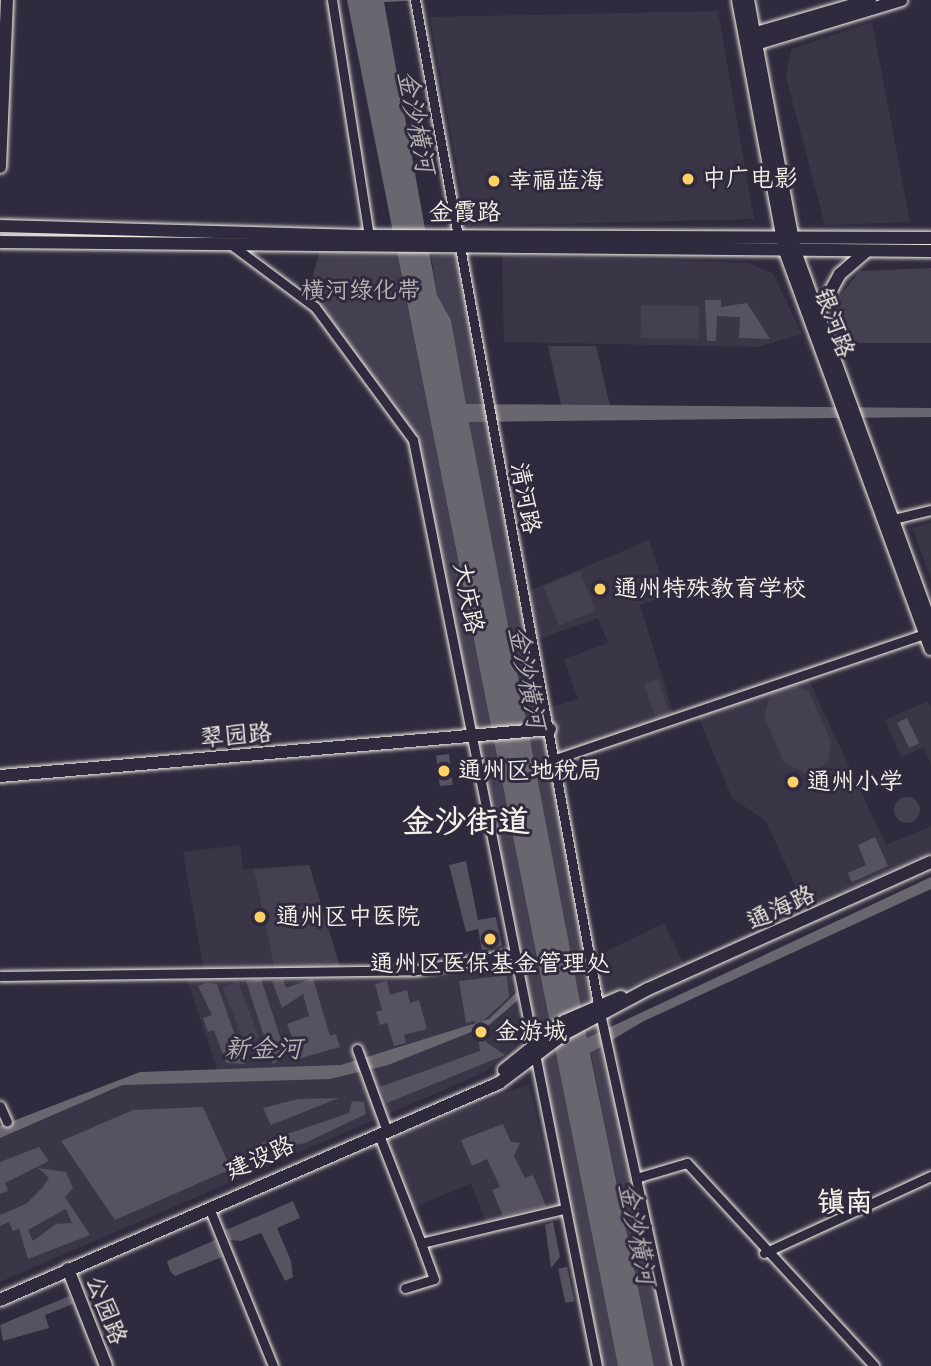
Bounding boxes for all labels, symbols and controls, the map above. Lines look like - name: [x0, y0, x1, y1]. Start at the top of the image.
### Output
- water label: 金沙横河: [390, 68, 440, 176]
- place label: 中广电影: [702, 165, 798, 193]
- place label: 幸福蓝海: [508, 167, 604, 195]
- marker: 中广电影: [680, 171, 696, 187]
- marker: 幸福蓝海: [486, 173, 502, 189]
- street label: 金霞路: [429, 199, 501, 227]
- park label: 横河绿化带: [301, 277, 421, 305]
- street label: 银河路: [808, 284, 860, 362]
- street label: 清河路: [504, 460, 546, 536]
- street label: 大庆路: [447, 560, 489, 636]
- place label: 通州特殊教育学校: [614, 575, 806, 603]
- marker: 通州特殊教育学校: [592, 581, 608, 597]
- water label: 金沙横河: [501, 624, 551, 732]
- street label: 翠园路: [199, 719, 273, 753]
- place label: 通州区地税局: [458, 757, 602, 785]
- marker: 通州区地税局: [436, 763, 452, 779]
- place label: 通州小学: [807, 768, 903, 796]
- marker: 通州小学: [785, 774, 801, 790]
- district label: 金沙街道: [402, 803, 530, 841]
- street label: 通海路: [742, 880, 820, 936]
- place label: 通州区中医院: [276, 903, 420, 931]
- marker: 通州区中医院: [250, 907, 270, 927]
- marker: 通州区医保基金管理处: [482, 931, 498, 947]
- place label: 通州区医保基金管理处: [370, 950, 610, 978]
- place label: 金游城: [495, 1018, 567, 1046]
- marker: 金游城: [473, 1024, 489, 1040]
- water label: 新金河: [224, 1034, 302, 1066]
- street label: 建设路: [221, 1130, 299, 1186]
- water label: 金沙横河: [611, 1180, 661, 1288]
- district label: 镇南: [817, 1185, 873, 1219]
- street label: 公园路: [80, 1271, 132, 1349]

